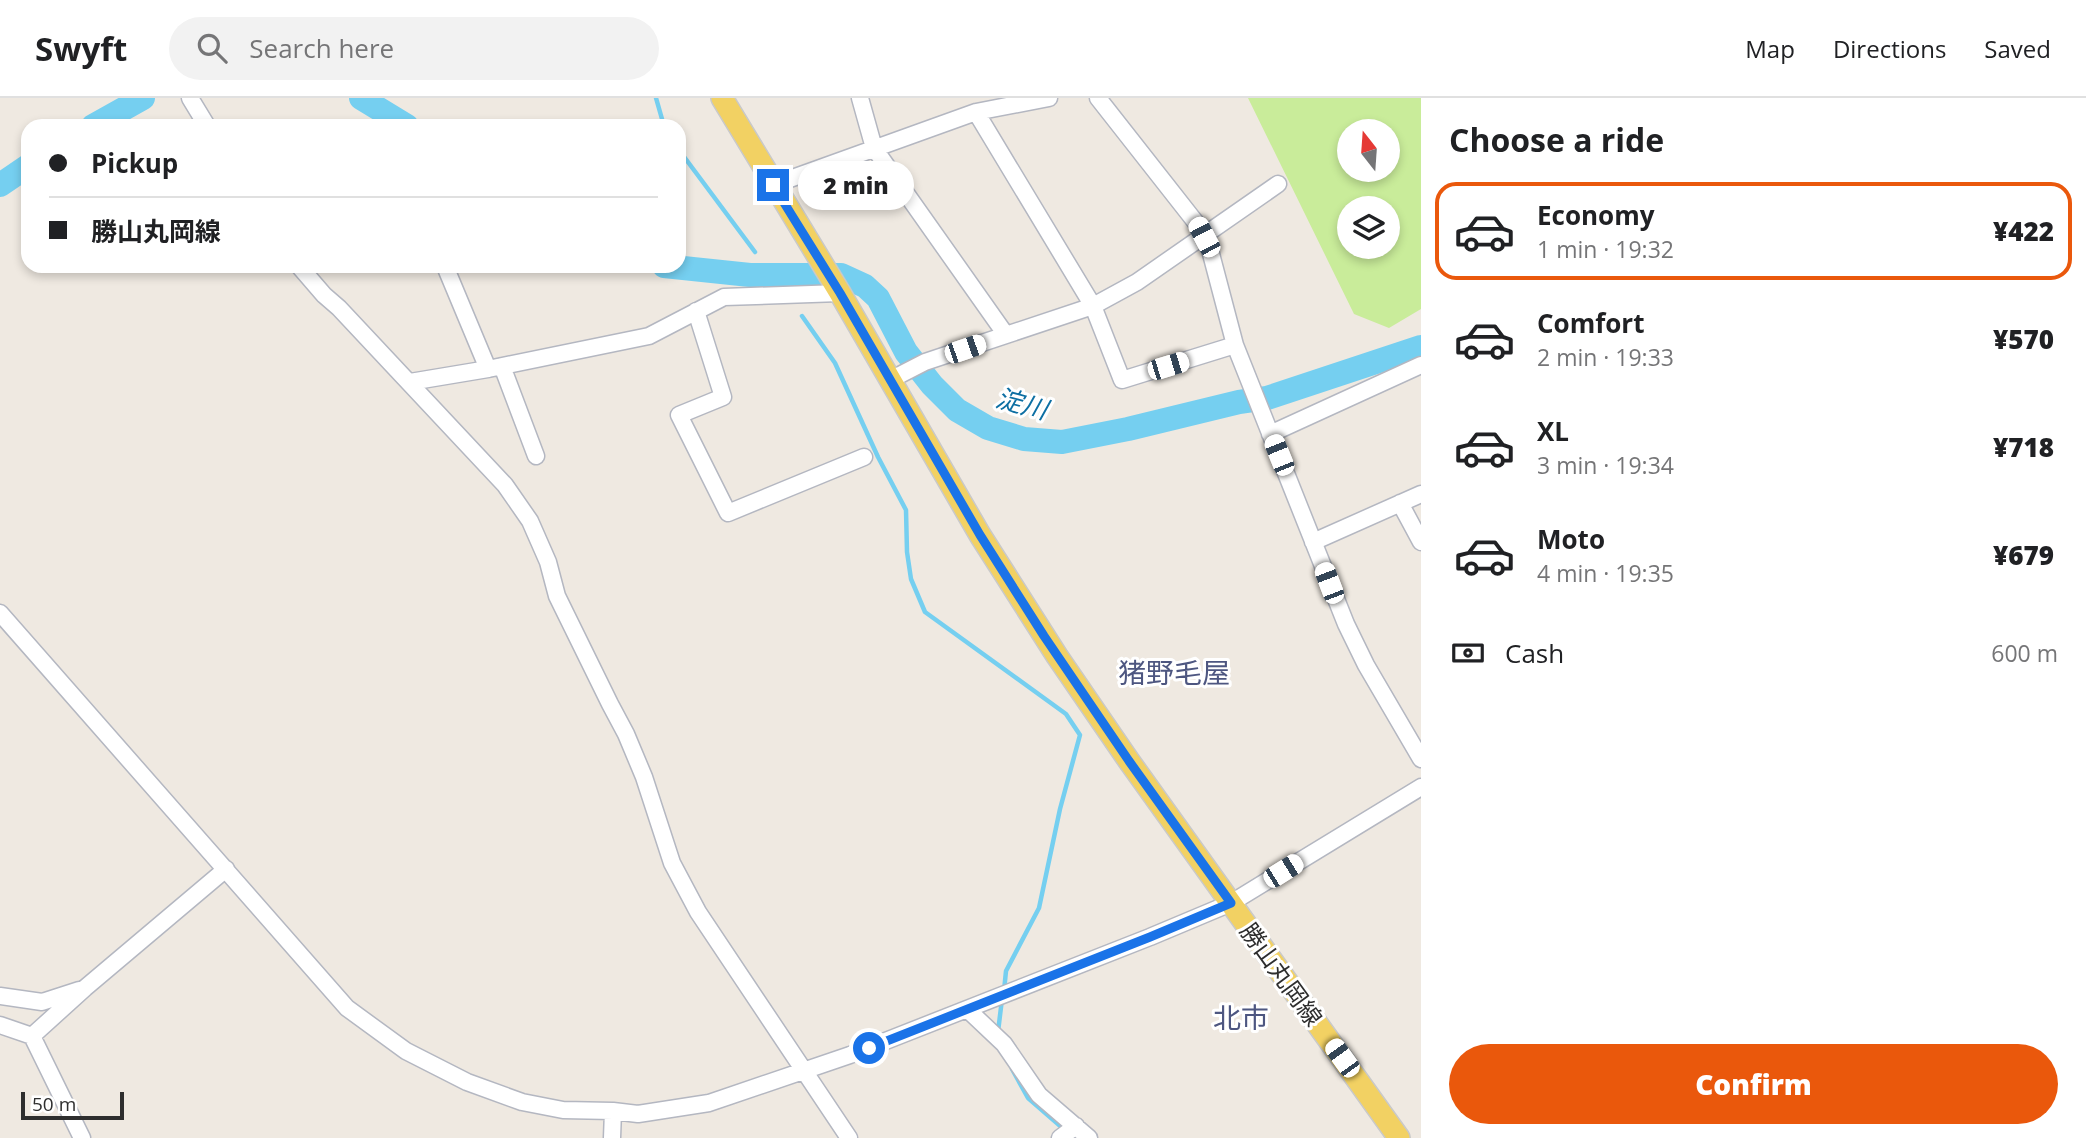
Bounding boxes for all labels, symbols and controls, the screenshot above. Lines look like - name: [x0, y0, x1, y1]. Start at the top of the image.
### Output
- search box: [169, 17, 659, 80]
- text: Swyft: [35, 26, 127, 71]
- icon: search: [193, 29, 231, 67]
- text: Search here: [249, 30, 394, 66]
- text: Map: [1745, 32, 1795, 65]
- text: Directions: [1833, 32, 1946, 65]
- text: Saved: [1984, 32, 2051, 65]
- text: Choose a ride: [1449, 118, 1664, 161]
- north arrow: [1337, 119, 1400, 182]
- map controls: [1337, 119, 1400, 259]
- text: Pickup: [91, 145, 178, 181]
- callout: 2 min: [798, 160, 913, 210]
- route end: [757, 169, 789, 201]
- text: 2 min: [823, 169, 889, 201]
- button: layers: [1337, 196, 1400, 259]
- text: Economy: [1537, 197, 1655, 233]
- icon: car: [1453, 200, 1516, 263]
- text: 勝山丸岡線: [91, 213, 221, 249]
- text: ¥422: [1993, 213, 2054, 249]
- car: [1185, 214, 1224, 260]
- text: 1 min · 19:32: [1537, 233, 1674, 265]
- text: Comfort: [1537, 305, 1644, 341]
- icon: car: [1453, 308, 1516, 371]
- text: ¥570: [1993, 321, 2054, 357]
- car: [942, 332, 989, 366]
- text: 2 min · 19:33: [1537, 341, 1674, 373]
- car: [1145, 350, 1192, 382]
- water label: 淀川: [992, 379, 1055, 428]
- text: XL: [1537, 413, 1569, 449]
- icon: car: [1453, 416, 1516, 479]
- text: ¥718: [1993, 429, 2054, 465]
- car: [1262, 432, 1297, 478]
- text: 3 min · 19:34: [1537, 449, 1674, 481]
- text: Moto: [1537, 521, 1605, 557]
- icon: car: [1453, 524, 1516, 587]
- text: ¥679: [1993, 537, 2054, 573]
- text: 4 min · 19:35: [1537, 557, 1674, 589]
- car: [1312, 560, 1347, 606]
- icon: cash: [1449, 634, 1487, 672]
- text: Cash: [1505, 635, 1564, 671]
- text: 600 m: [1991, 637, 2058, 669]
- district label: 猪野毛屋: [1118, 653, 1230, 691]
- car: [1260, 851, 1307, 891]
- street label: 勝山丸岡線: [1233, 916, 1331, 1032]
- district label: 北市: [1213, 998, 1269, 1036]
- route start: [853, 1032, 885, 1064]
- car: [1322, 1035, 1363, 1081]
- button: Confirm: [1449, 1044, 2058, 1124]
- scale bar: [21, 1089, 124, 1121]
- text: 50 m: [32, 1091, 76, 1117]

